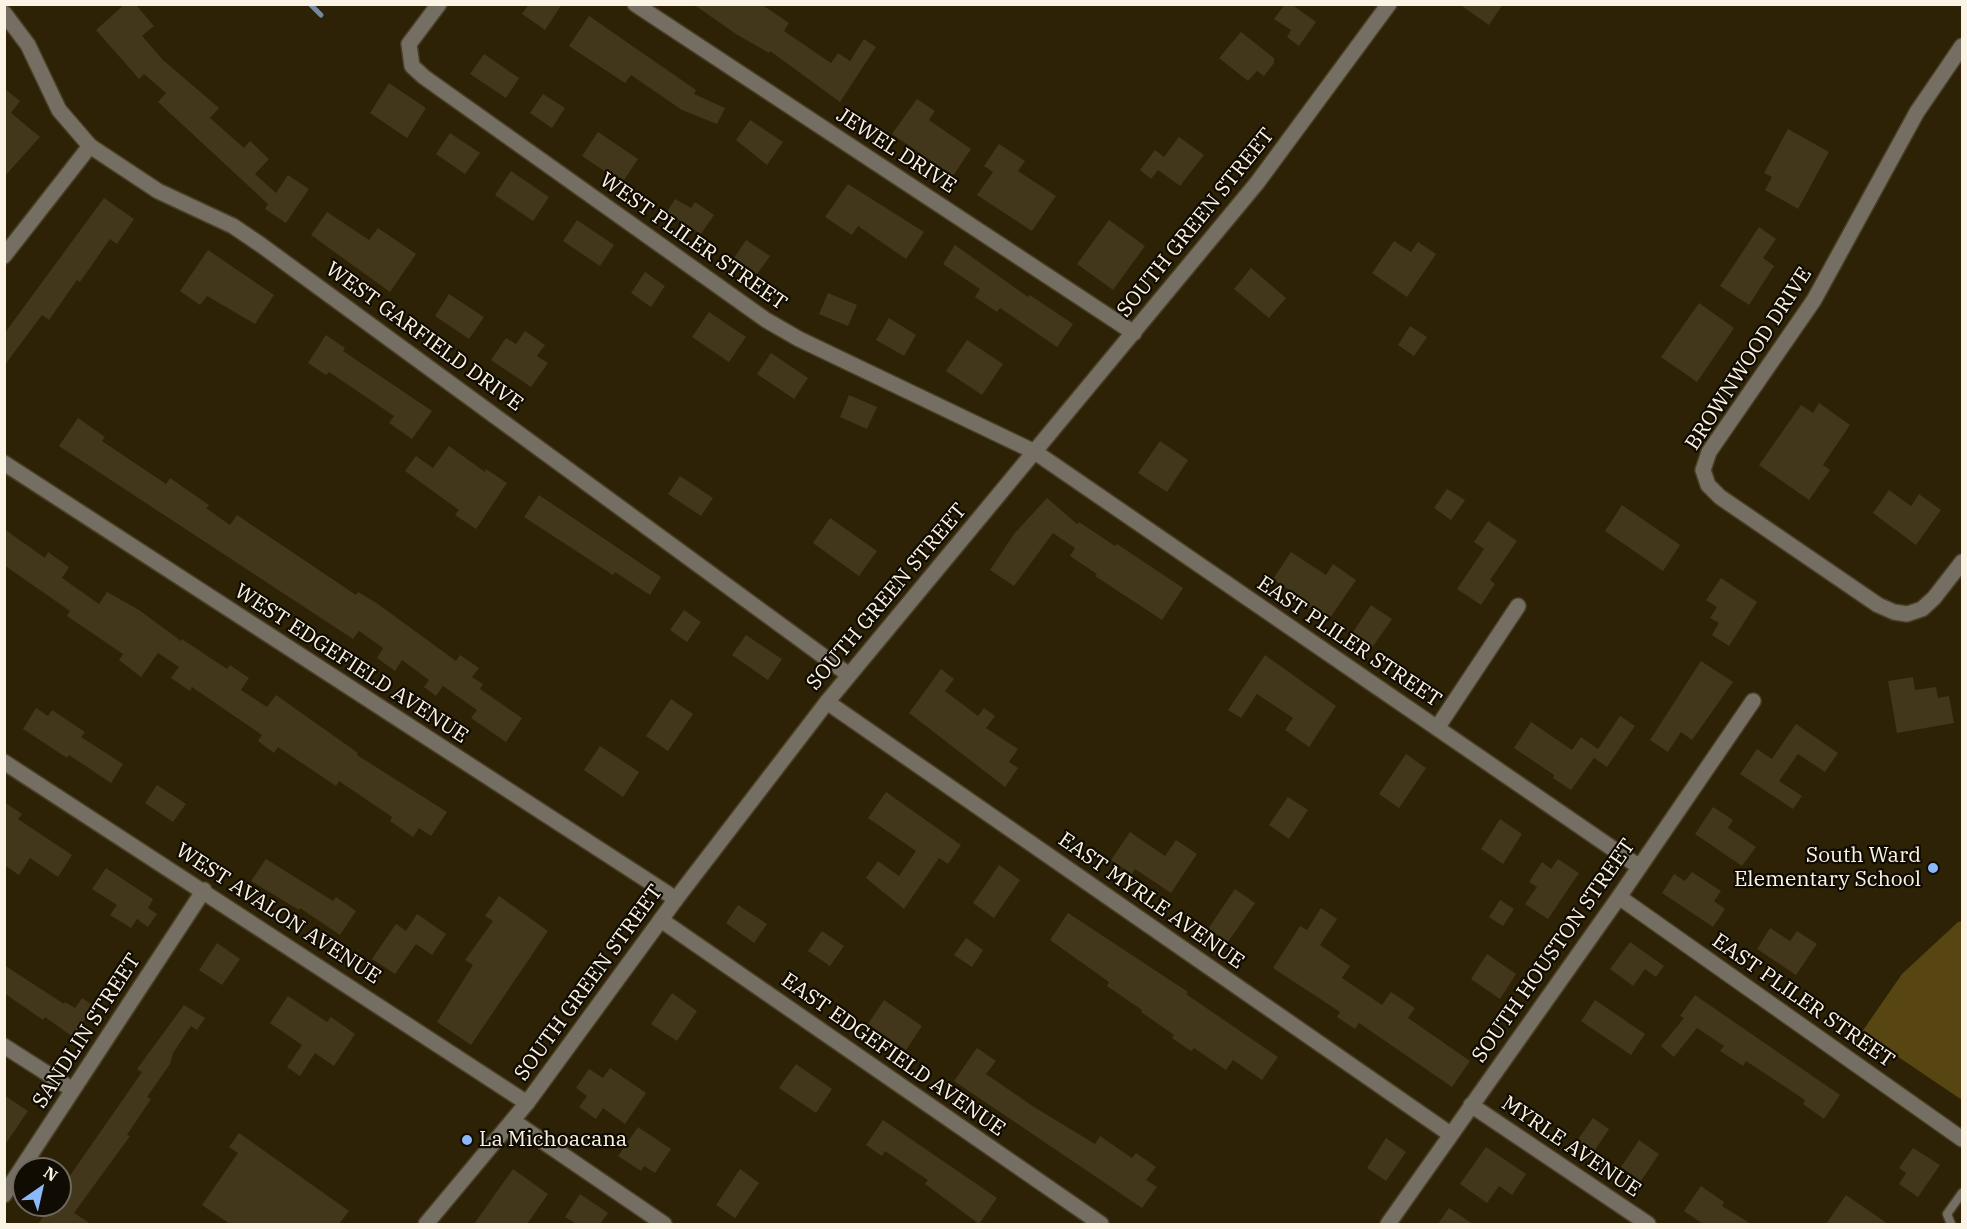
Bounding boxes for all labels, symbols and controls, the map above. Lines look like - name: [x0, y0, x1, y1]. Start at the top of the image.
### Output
- street label: JEWEL DRIVE: [831, 103, 961, 199]
- street label: SOUTH GREEN STREET: [1112, 123, 1280, 323]
- street label: WEST PLILER STREET: [595, 168, 791, 316]
- street label: WEST GARFIELD DRIVE: [321, 257, 527, 417]
- street label: BROWNWOOD DRIVE: [1680, 263, 1818, 455]
- street label: SOUTH GREEN STREET: [802, 499, 972, 695]
- street label: EAST PLILER STREET: [1252, 571, 1446, 713]
- street label: WEST EDGEFIELD AVENUE: [229, 579, 473, 749]
- street label: EAST MYRLE AVENUE: [1053, 827, 1249, 975]
- street label: SOUTH HOUSTON STREET: [1467, 834, 1641, 1068]
- street label: WEST AVALON AVENUE: [171, 838, 385, 990]
- place label: South Ward Elementary School: [1734, 843, 1921, 893]
- marker: South Ward Elementary School: [1926, 861, 1940, 875]
- street label: SOUTH GREEN STREET: [510, 880, 668, 1086]
- street label: EAST PLILER STREET: [1707, 929, 1899, 1073]
- street label: SANDLIN STREET: [28, 949, 146, 1113]
- street label: EAST EDGEFIELD AVENUE: [776, 968, 1010, 1142]
- street label: MYRLE AVENUE: [1497, 1091, 1645, 1203]
- place label: La Michoacana: [479, 1127, 627, 1153]
- marker: La Michoacana: [460, 1133, 474, 1147]
- north arrow: [12, 1157, 72, 1217]
- text: N: [40, 1162, 62, 1186]

